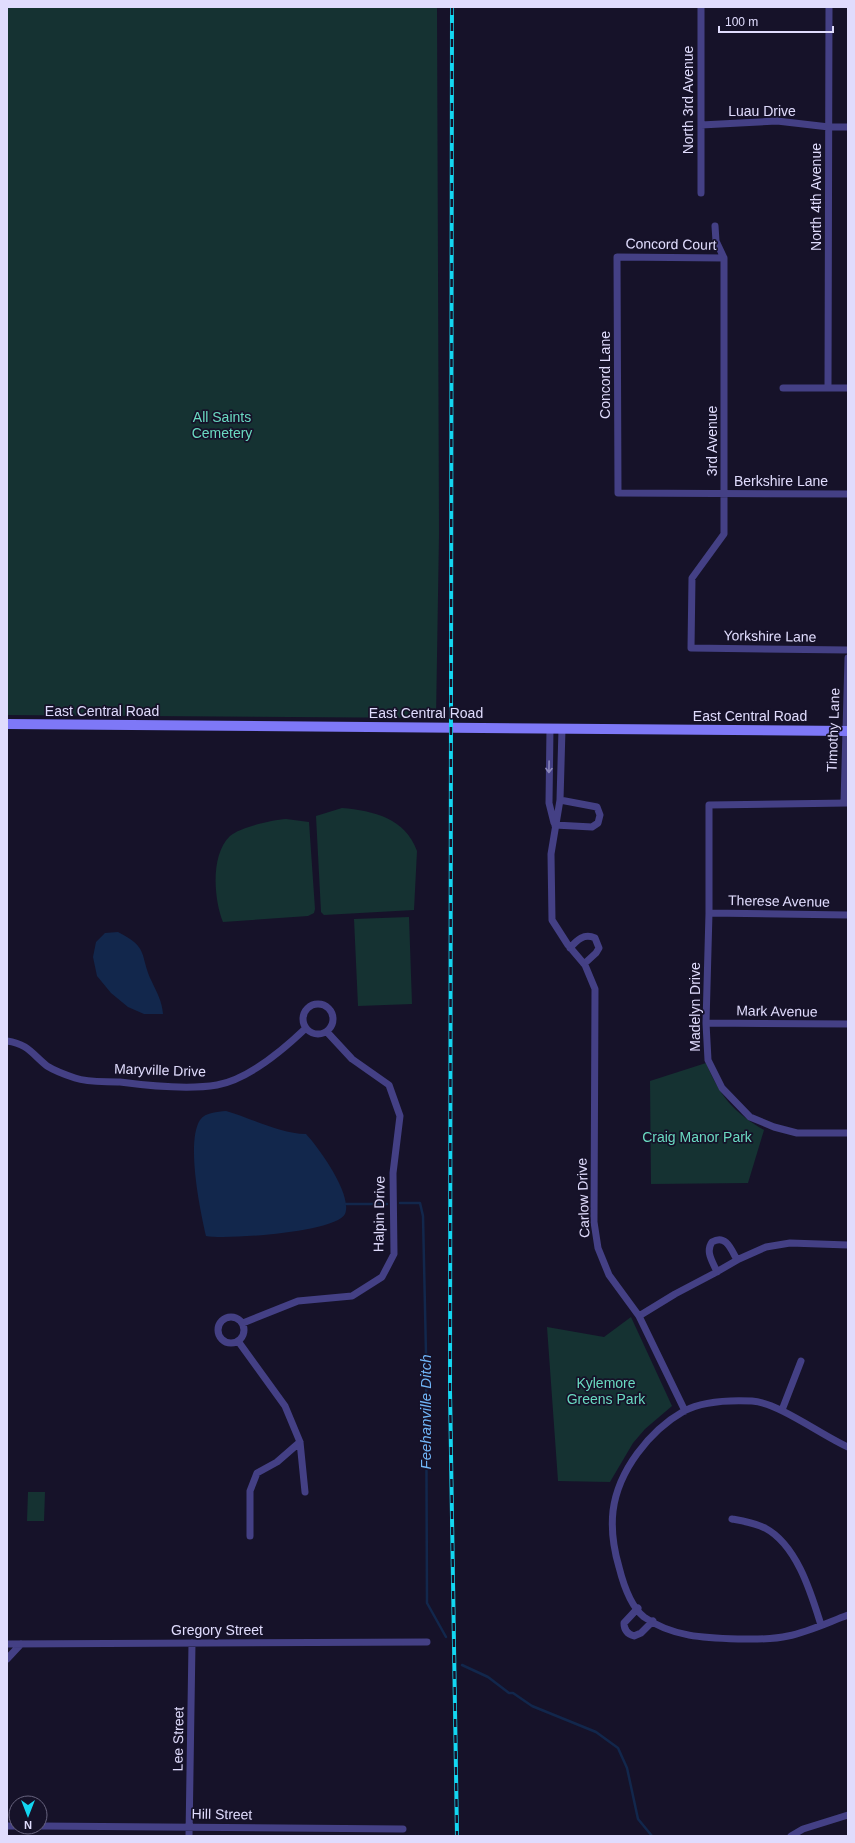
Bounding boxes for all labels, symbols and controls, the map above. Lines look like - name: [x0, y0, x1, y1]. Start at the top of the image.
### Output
- scale bar: [719, 8, 833, 34]
- text: 100 m: [725, 15, 758, 29]
- street label: North 3rd Avenue: [680, 45, 696, 154]
- street label: Luau Drive: [728, 103, 796, 119]
- street label: North 4th Avenue: [808, 143, 824, 251]
- street label: Concord Court: [625, 235, 717, 253]
- street label: Concord Lane: [597, 331, 613, 419]
- street label: 3rd Avenue: [704, 406, 720, 476]
- park label: All Saints Cemetery: [192, 409, 252, 441]
- street label: Berkshire Lane: [734, 473, 828, 489]
- street label: Yorkshire Lane: [723, 627, 817, 645]
- street label: Timothy Lane: [824, 687, 842, 772]
- street label: East Central Road: [45, 703, 159, 719]
- street label: East Central Road: [369, 705, 483, 721]
- street label: East Central Road: [693, 708, 807, 724]
- one-way arrow: [545, 760, 553, 773]
- street label: Therese Avenue: [728, 892, 830, 910]
- street label: Madelyn Drive: [687, 962, 703, 1052]
- street label: Mark Avenue: [736, 1002, 818, 1020]
- street label: Maryville Drive: [114, 1060, 206, 1080]
- park label: Craig Manor Park: [642, 1129, 753, 1145]
- street label: Carlow Drive: [574, 1157, 592, 1238]
- street label: Halpin Drive: [370, 1176, 388, 1252]
- water label: Feehanville Ditch: [417, 1354, 434, 1470]
- park label: Kylemore Greens Park: [567, 1375, 646, 1407]
- street label: Gregory Street: [171, 1622, 263, 1638]
- street label: Lee Street: [169, 1706, 187, 1771]
- north arrow: [8, 1795, 48, 1835]
- street label: Hill Street: [192, 1805, 253, 1823]
- text: N: [24, 1819, 32, 1831]

